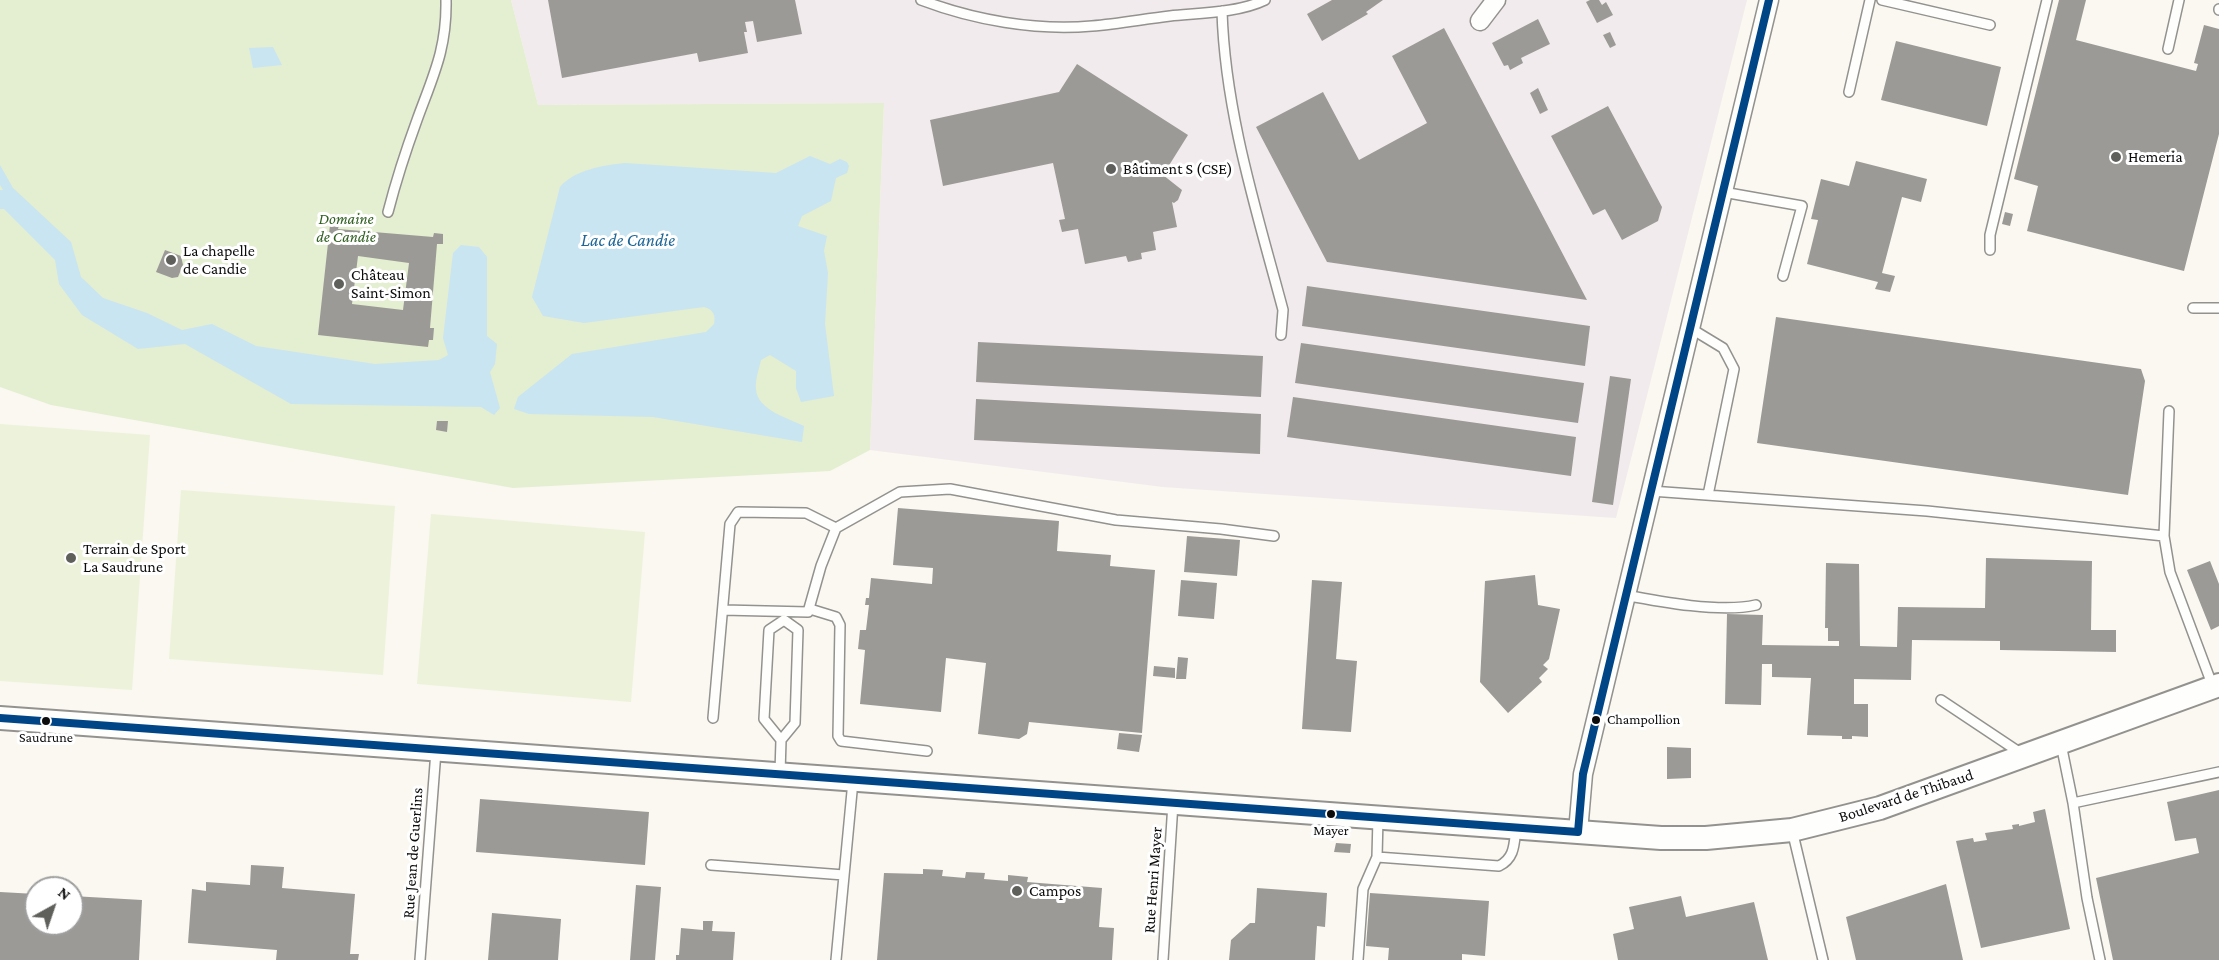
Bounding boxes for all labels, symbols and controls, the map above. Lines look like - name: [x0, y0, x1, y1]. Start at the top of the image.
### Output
- place label: Hemeria: [2128, 147, 2183, 167]
- marker: Hemeria: [2109, 150, 2123, 164]
- place label: Bâtiment S (CSE): [1123, 159, 1233, 179]
- marker: Bâtiment S (CSE): [1104, 162, 1118, 176]
- park label: Domaine de Candie: [316, 209, 376, 247]
- water label: Lac de Candie: [581, 229, 675, 251]
- place label: La chapelle de Candie: [183, 241, 255, 279]
- marker: La chapelle de Candie: [164, 253, 178, 267]
- place label: Château Saint-Simon: [351, 265, 431, 303]
- marker: Château Saint-Simon: [332, 277, 346, 291]
- place label: Terrain de Sport La Saudrune: [83, 539, 186, 577]
- marker: Terrain de Sport La Saudrune: [64, 551, 78, 565]
- place label: Champollion: [1607, 712, 1680, 728]
- marker: Champollion: [1590, 714, 1602, 726]
- marker: Saudrune: [40, 715, 52, 727]
- place label: Saudrune: [19, 730, 73, 746]
- street label: Boulevard de Thibaud: [1836, 765, 1976, 827]
- street label: Rue Jean de Guerlins: [399, 787, 427, 919]
- marker: Mayer: [1325, 808, 1337, 820]
- place label: Mayer: [1313, 823, 1349, 839]
- street label: Rue Henri Mayer: [1140, 826, 1166, 934]
- north arrow: [24, 876, 84, 936]
- place label: Campos: [1029, 881, 1081, 901]
- text: N: [55, 883, 74, 903]
- marker: Campos: [1010, 884, 1024, 898]

